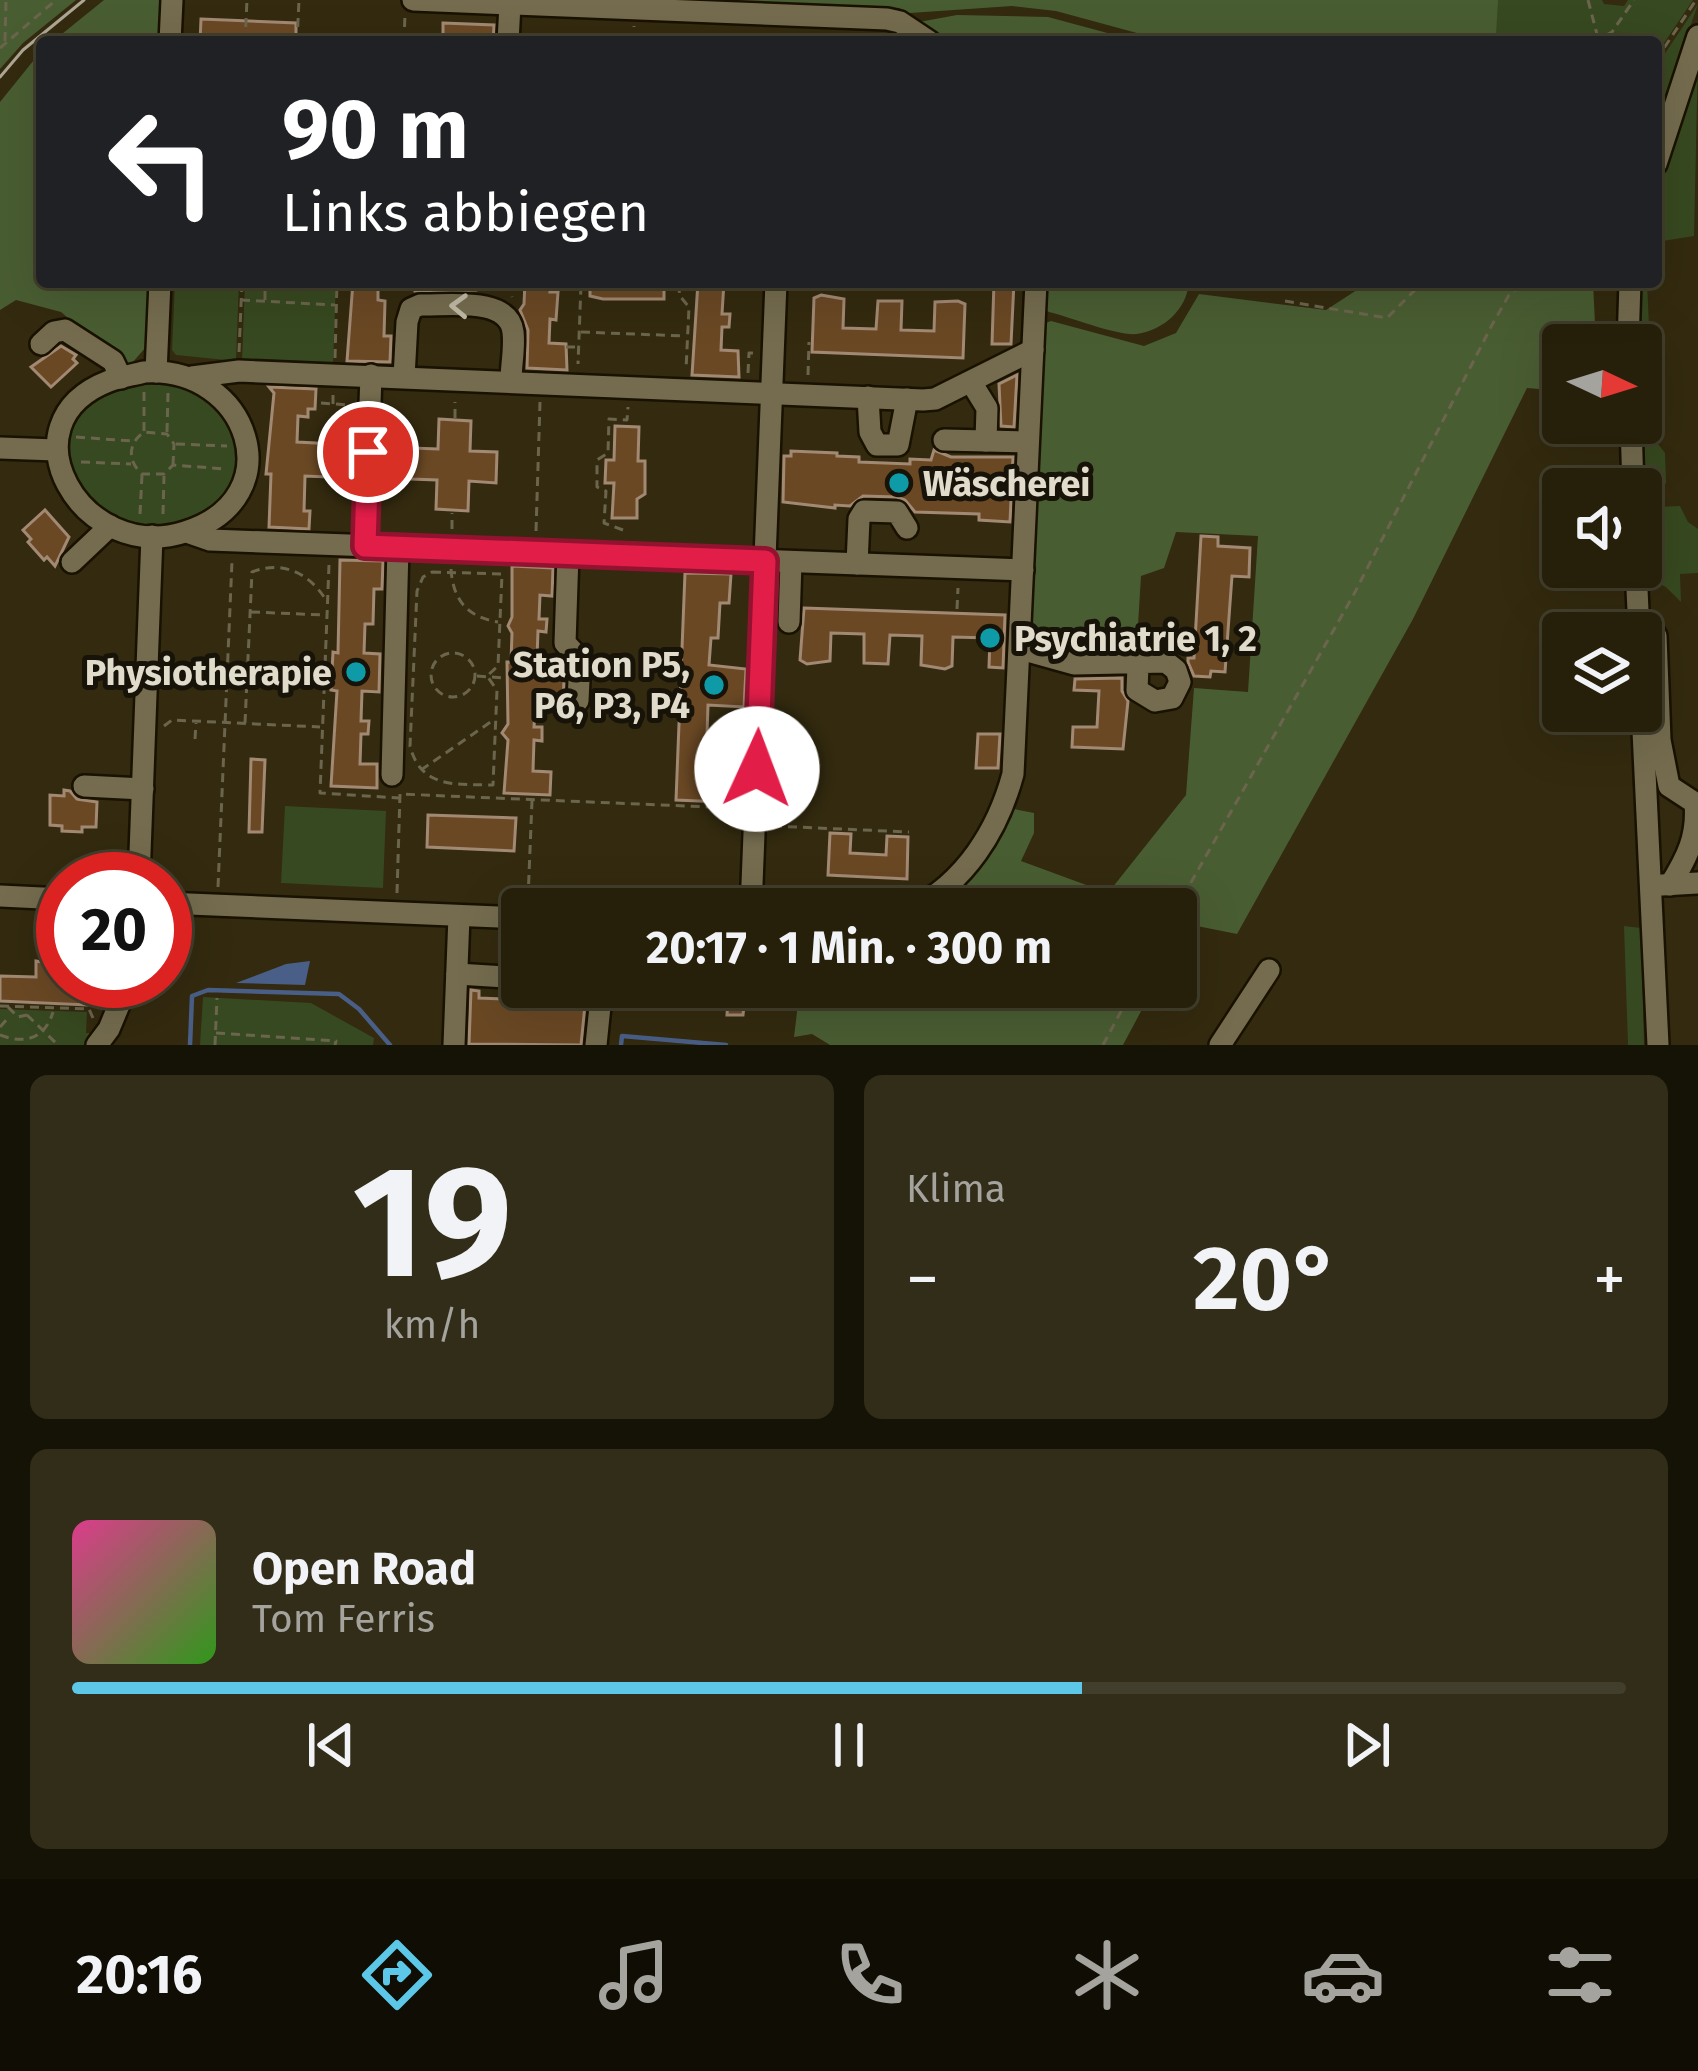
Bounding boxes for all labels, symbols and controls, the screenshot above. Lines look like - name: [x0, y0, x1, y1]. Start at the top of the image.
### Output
- text: 90 m: [282, 79, 469, 180]
- icon: left: [84, 84, 240, 240]
- text: Links abbiegen: [282, 181, 649, 245]
- one-way arrow: [449, 294, 468, 320]
- north arrow: [1542, 324, 1662, 444]
- map controls: [1542, 324, 1662, 732]
- pin: [317, 401, 419, 503]
- icon: arrive: [335, 419, 401, 485]
- place label: Wäscherei: [923, 462, 1090, 506]
- button: sound: [1542, 468, 1662, 588]
- marker: Wäscherei: [886, 470, 912, 496]
- button: layers: [1542, 612, 1662, 732]
- place label: Psychiatrie 1, 2: [1014, 617, 1257, 661]
- marker: Psychiatrie 1, 2: [977, 625, 1003, 651]
- place label: Station P5, P6, P3, P4: [513, 643, 690, 728]
- place label: Physiotherapie: [85, 651, 332, 695]
- marker: Physiotherapie: [343, 659, 369, 685]
- marker: Station P5, P6, P3, P4: [701, 672, 727, 698]
- position arrow: [694, 706, 820, 832]
- speed limit sign: 20: [36, 852, 192, 1008]
- text: 20:17 · 1 Min. · 300 m: [646, 921, 1052, 975]
- text: 19: [352, 1130, 512, 1317]
- text: Klima: [906, 1166, 1006, 1212]
- text: 20°: [1193, 1225, 1339, 1333]
- text: −: [906, 1240, 939, 1319]
- text: +: [1593, 1240, 1626, 1319]
- text: km/h: [384, 1302, 480, 1348]
- text: Open Road: [252, 1542, 476, 1596]
- text: Tom Ferris: [252, 1596, 435, 1642]
- icon: previous: [298, 1712, 364, 1778]
- icon: pause: [816, 1712, 882, 1778]
- icon: next: [1334, 1712, 1400, 1778]
- icon: directions: [355, 1933, 439, 2017]
- icon: music: [592, 1933, 676, 2017]
- icon: phone: [828, 1933, 912, 2017]
- icon: climate: [1065, 1933, 1149, 2017]
- icon: car: [1301, 1933, 1385, 2017]
- icon: filters: [1538, 1933, 1622, 2017]
- text: 20:16: [76, 1943, 202, 2007]

